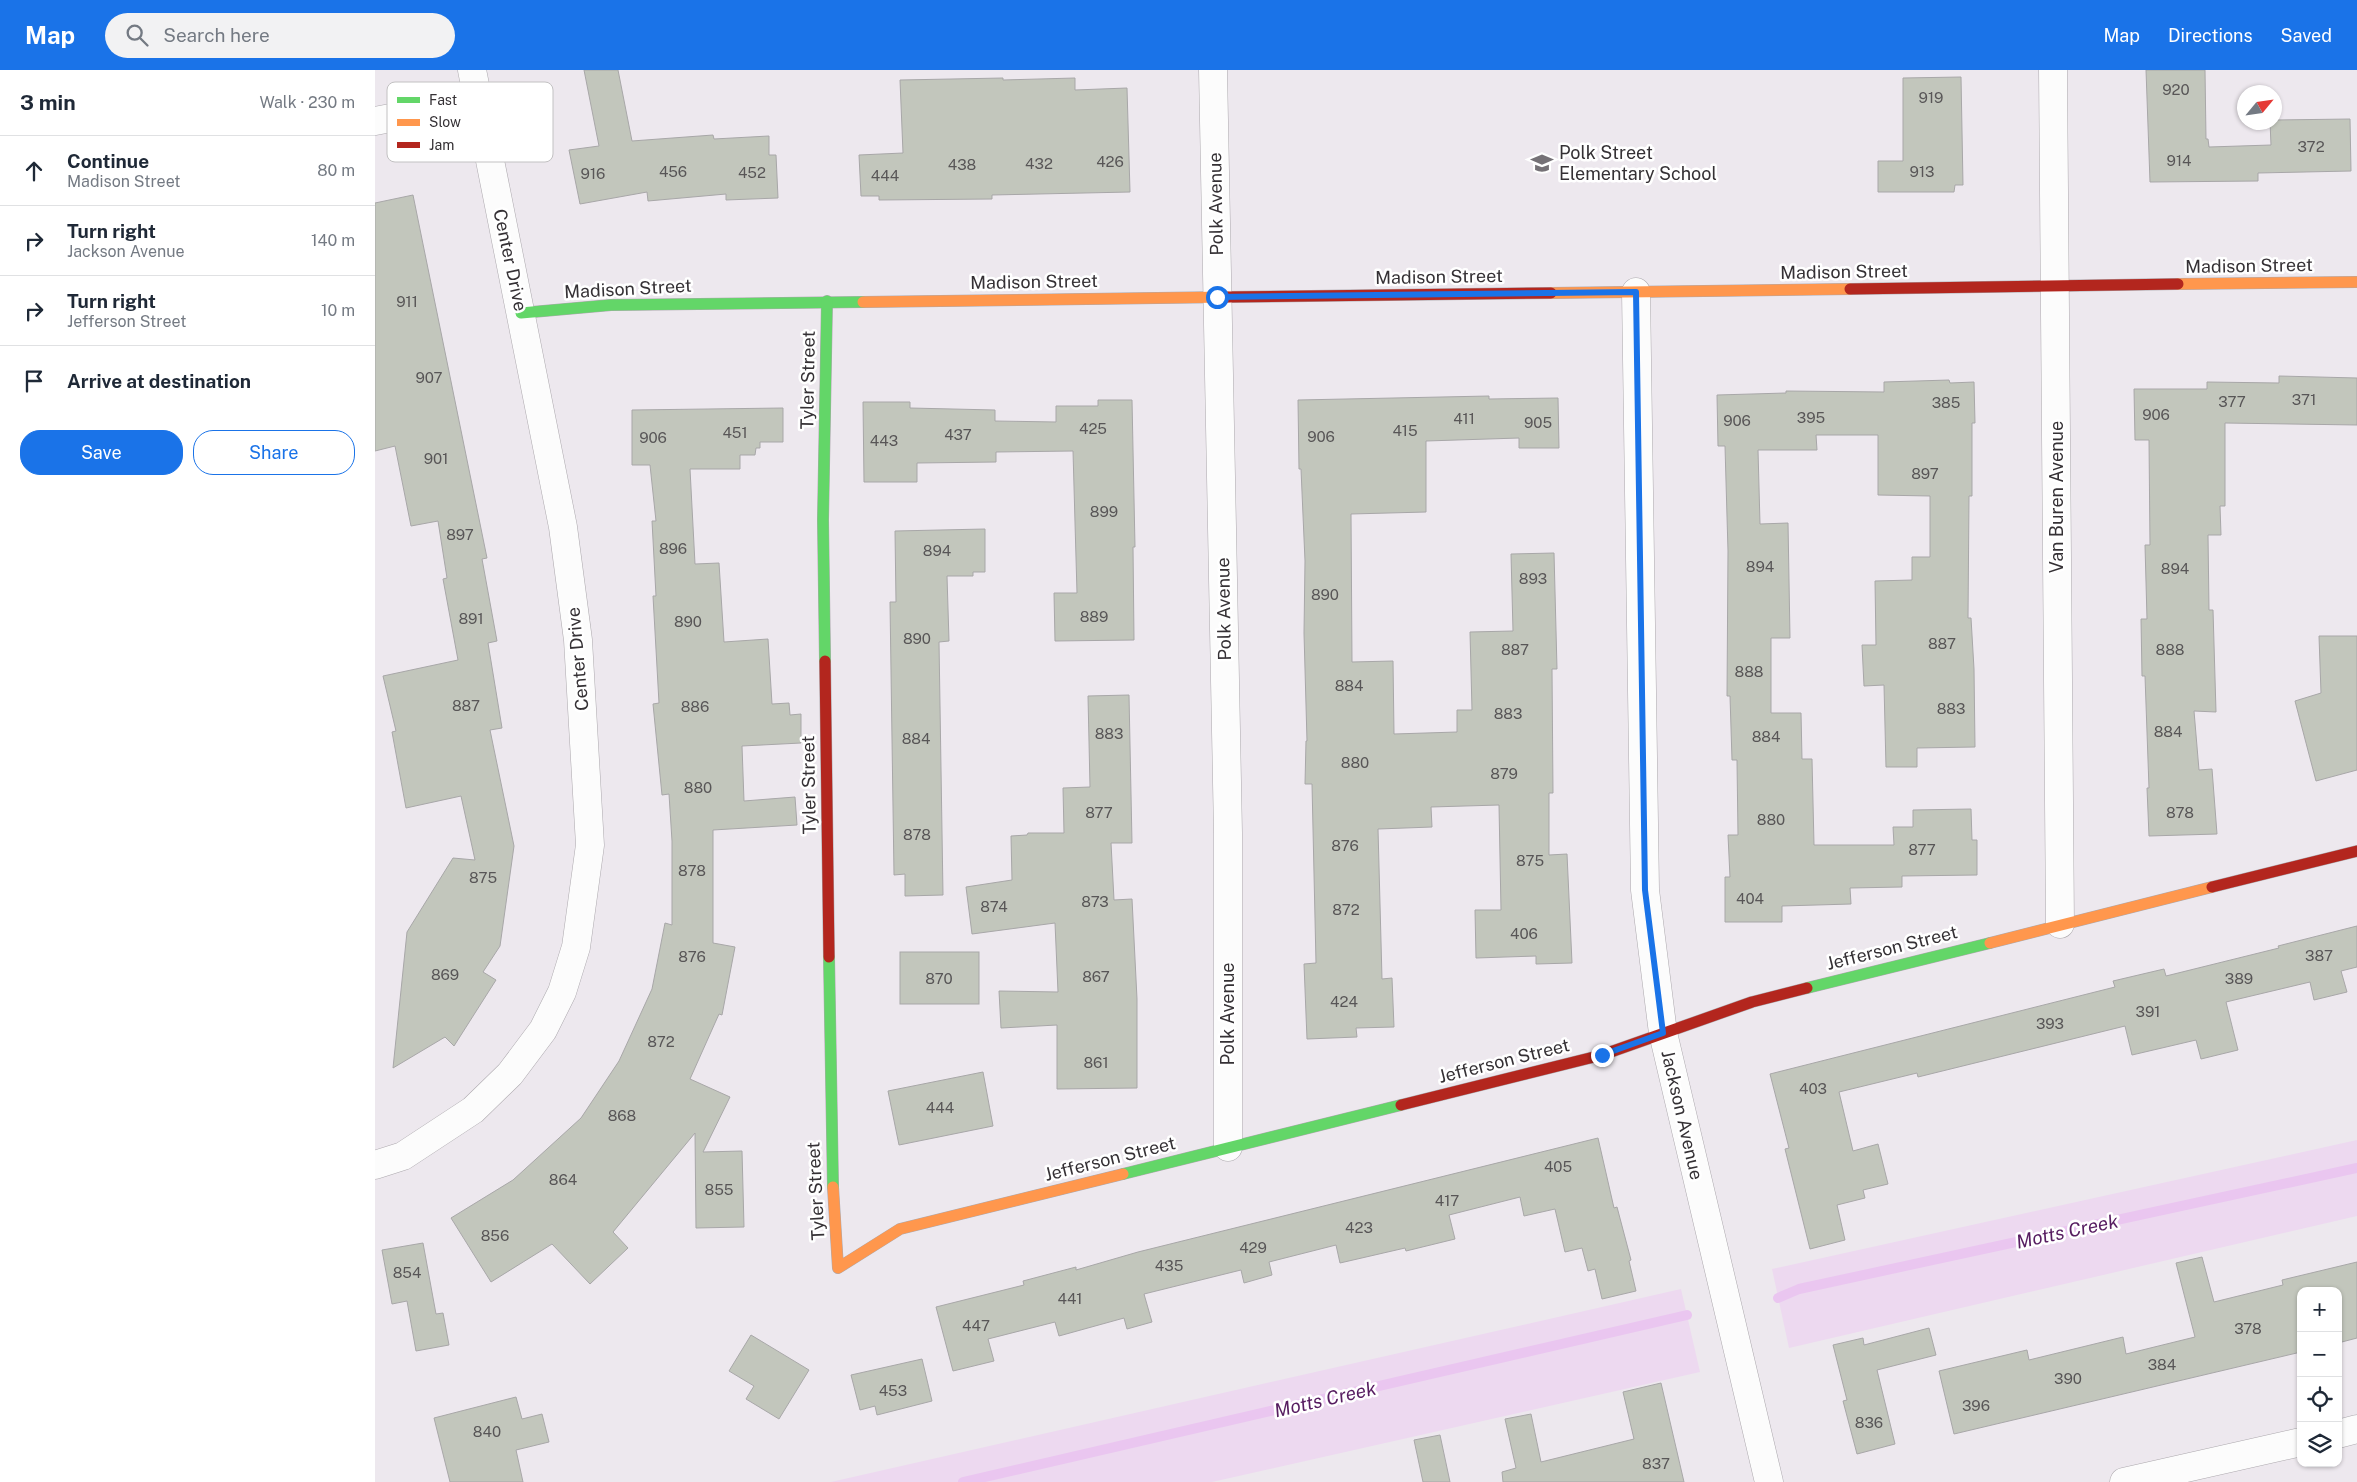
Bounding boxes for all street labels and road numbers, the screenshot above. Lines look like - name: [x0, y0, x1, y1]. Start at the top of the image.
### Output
- street label: Polk Avenue: [1204, 152, 1227, 256]
- street label: Center Drive: [489, 207, 532, 313]
- street label: Madison Street: [2185, 254, 2313, 277]
- street label: Madison Street: [1780, 260, 1908, 283]
- street label: Madison Street: [1375, 265, 1503, 288]
- street label: Madison Street: [970, 270, 1098, 293]
- street label: Madison Street: [564, 275, 692, 302]
- street label: Tyler Street: [796, 330, 819, 430]
- street label: Van Buren Avenue: [2046, 421, 2067, 573]
- street label: Polk Avenue: [1212, 557, 1235, 661]
- street label: Center Drive: [563, 606, 592, 712]
- street label: Tyler Street: [797, 735, 820, 835]
- street label: Jefferson Street: [1824, 921, 1960, 974]
- street label: Polk Avenue: [1217, 962, 1238, 1066]
- street label: Jefferson Street: [1436, 1034, 1572, 1087]
- street label: Jackson Avenue: [1657, 1048, 1708, 1182]
- street label: Jefferson Street: [1042, 1132, 1178, 1185]
- street label: Tyler Street: [802, 1141, 829, 1241]

